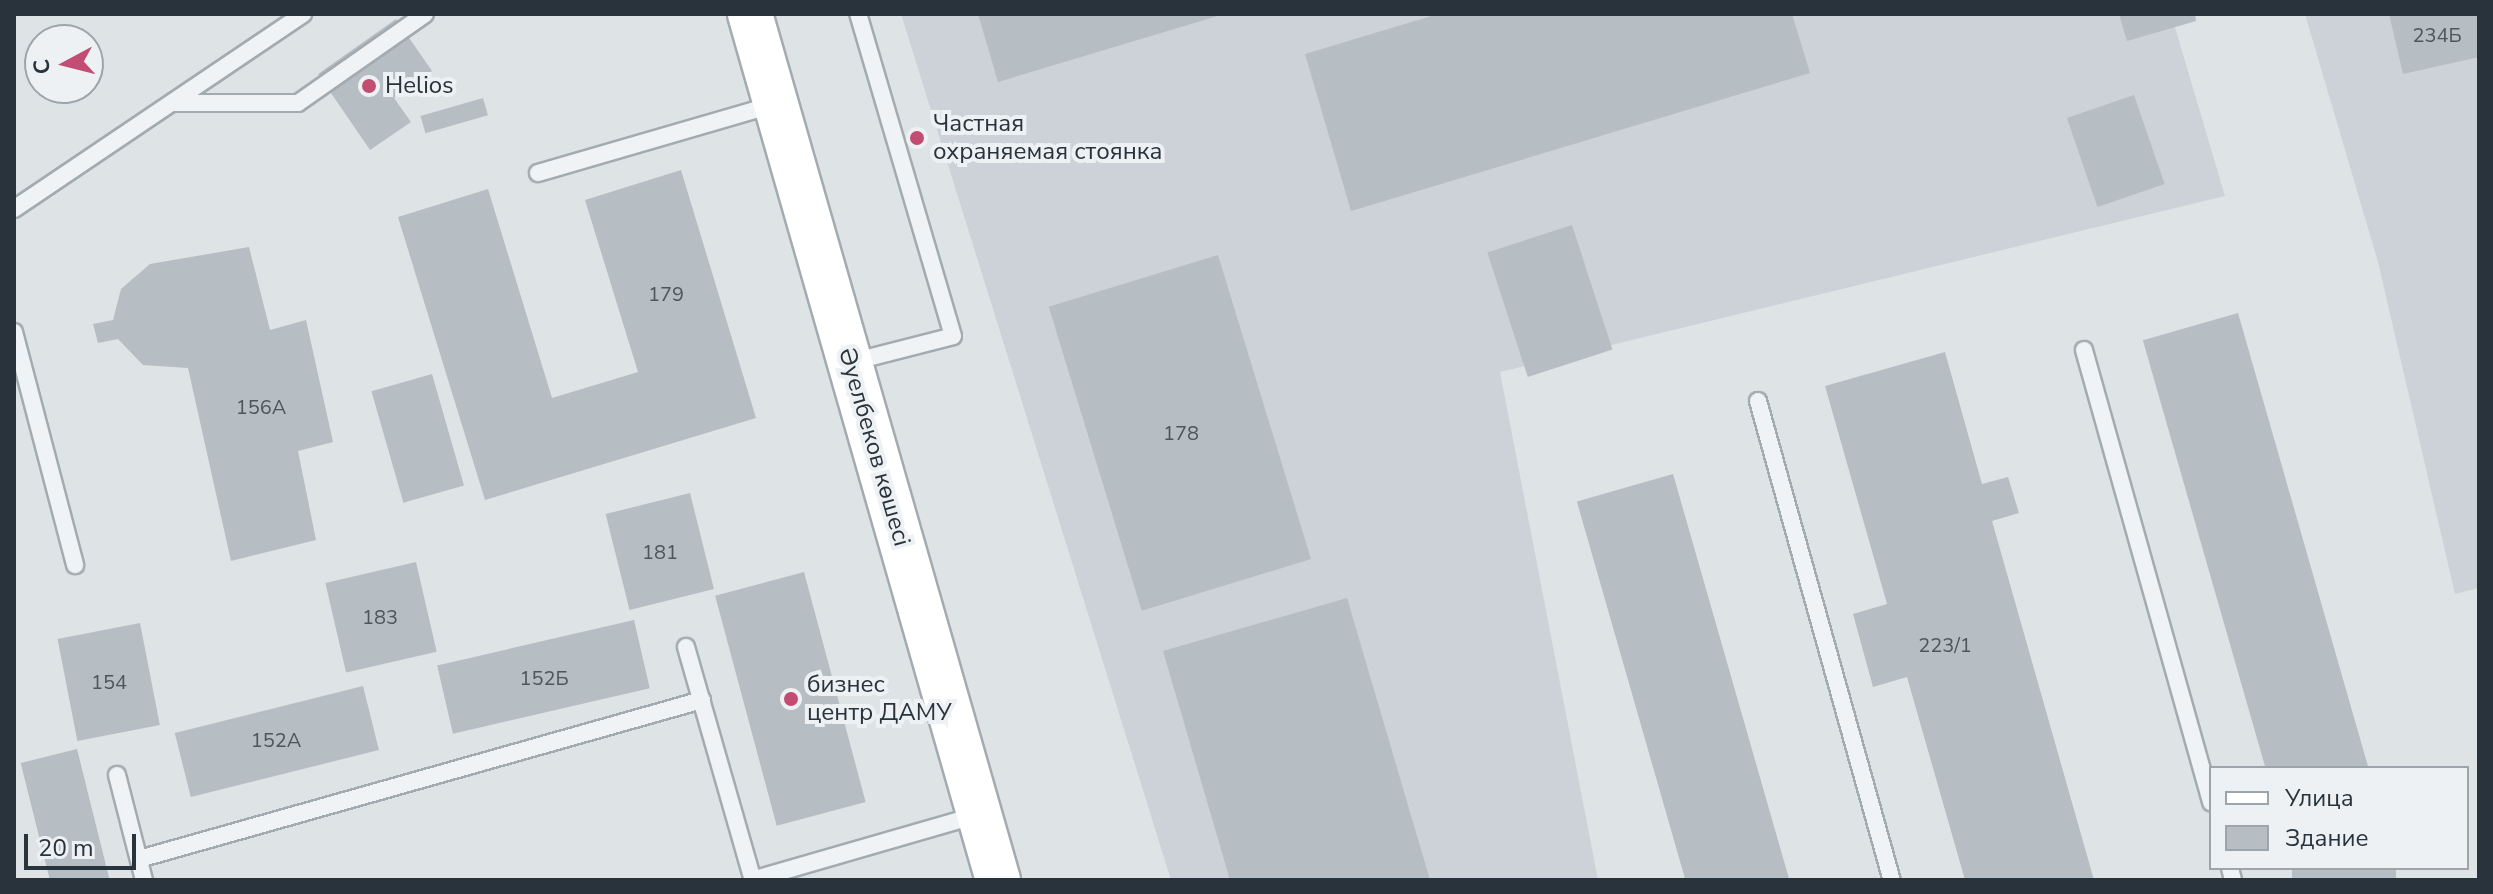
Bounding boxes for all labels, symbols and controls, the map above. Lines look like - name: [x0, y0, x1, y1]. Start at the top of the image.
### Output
- house number: 234Б: [2412, 23, 2462, 47]
- north arrow: [24, 24, 104, 104]
- text: С: [26, 57, 58, 76]
- place label: Helios: [385, 72, 454, 100]
- marker: Helios: [360, 77, 378, 95]
- place label: Частная охраняемая стоянка: [933, 110, 1162, 166]
- marker: Частная охраняемая стоянка: [908, 129, 926, 147]
- house number: 179: [648, 282, 684, 306]
- street label: Әуелбеков көшесі: [832, 344, 916, 550]
- house number: 156А: [236, 395, 286, 419]
- house number: 178: [1163, 421, 1199, 445]
- house number: 181: [642, 540, 678, 564]
- house number: 183: [362, 605, 398, 629]
- house number: 223/1: [1918, 633, 1972, 657]
- house number: 152Б: [519, 666, 569, 690]
- house number: 154: [91, 670, 127, 694]
- place label: бизнес центр ДАМУ: [807, 671, 952, 727]
- marker: бизнес центр ДАМУ: [782, 690, 800, 708]
- house number: 152А: [251, 728, 301, 752]
- legend: [2209, 766, 2469, 870]
- text: Улица: [2285, 782, 2354, 814]
- scale bar: [28, 818, 140, 868]
- text: Здание: [2285, 822, 2369, 854]
- text: 20 m: [38, 832, 94, 864]

